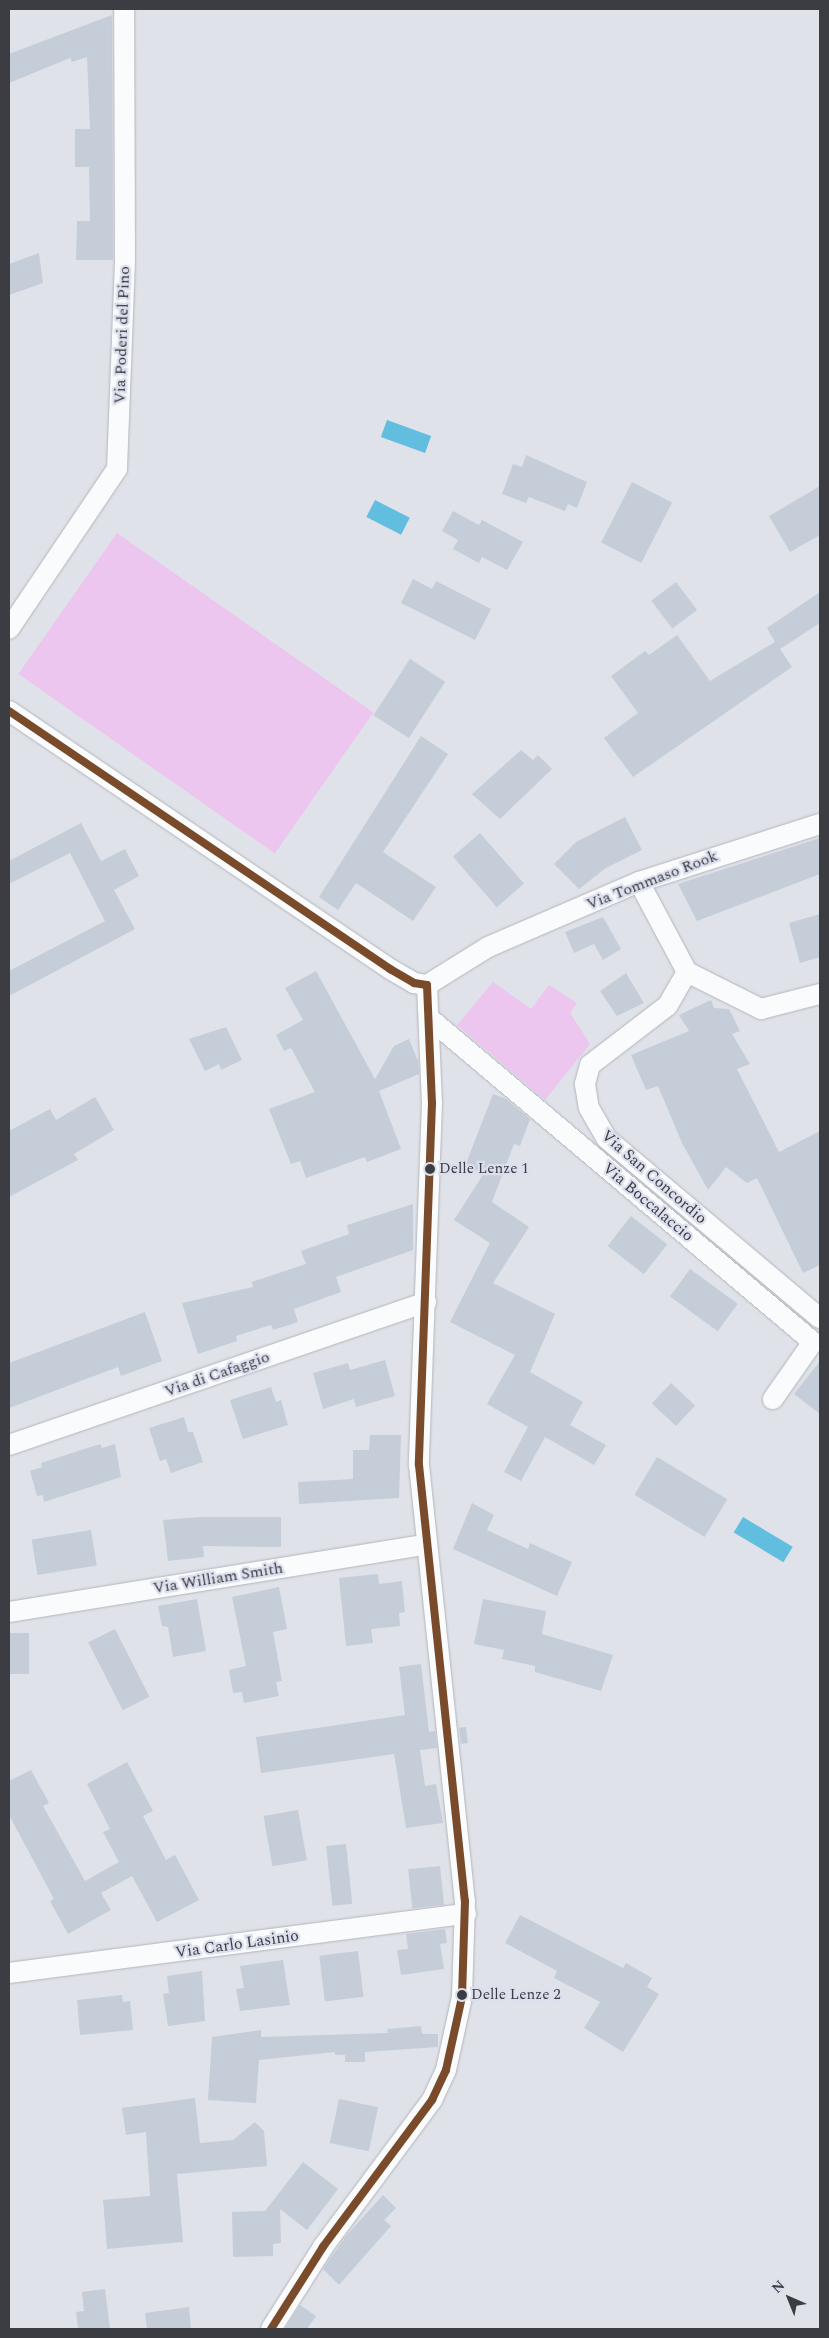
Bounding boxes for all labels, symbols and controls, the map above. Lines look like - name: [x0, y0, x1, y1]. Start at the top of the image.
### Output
- street label: Via Poderi del Pino: [110, 266, 134, 404]
- street label: Via Tommaso Rook: [584, 846, 720, 914]
- street label: Via San Concordio: [597, 1126, 711, 1228]
- street label: Via Boccalaccio: [599, 1158, 697, 1246]
- place label: Delle Lenze 1: [439, 1160, 529, 1178]
- marker: Delle Lenze 1: [425, 1164, 435, 1174]
- street label: Via di Cafaggio: [162, 1347, 272, 1401]
- street label: Via William Smith: [152, 1558, 284, 1598]
- street label: Via Carlo Lasinio: [174, 1926, 300, 1962]
- place label: Delle Lenze 2: [471, 1986, 561, 2004]
- marker: Delle Lenze 2: [457, 1990, 467, 2000]
- north arrow: [764, 2273, 814, 2323]
- text: N: [767, 2275, 790, 2298]

